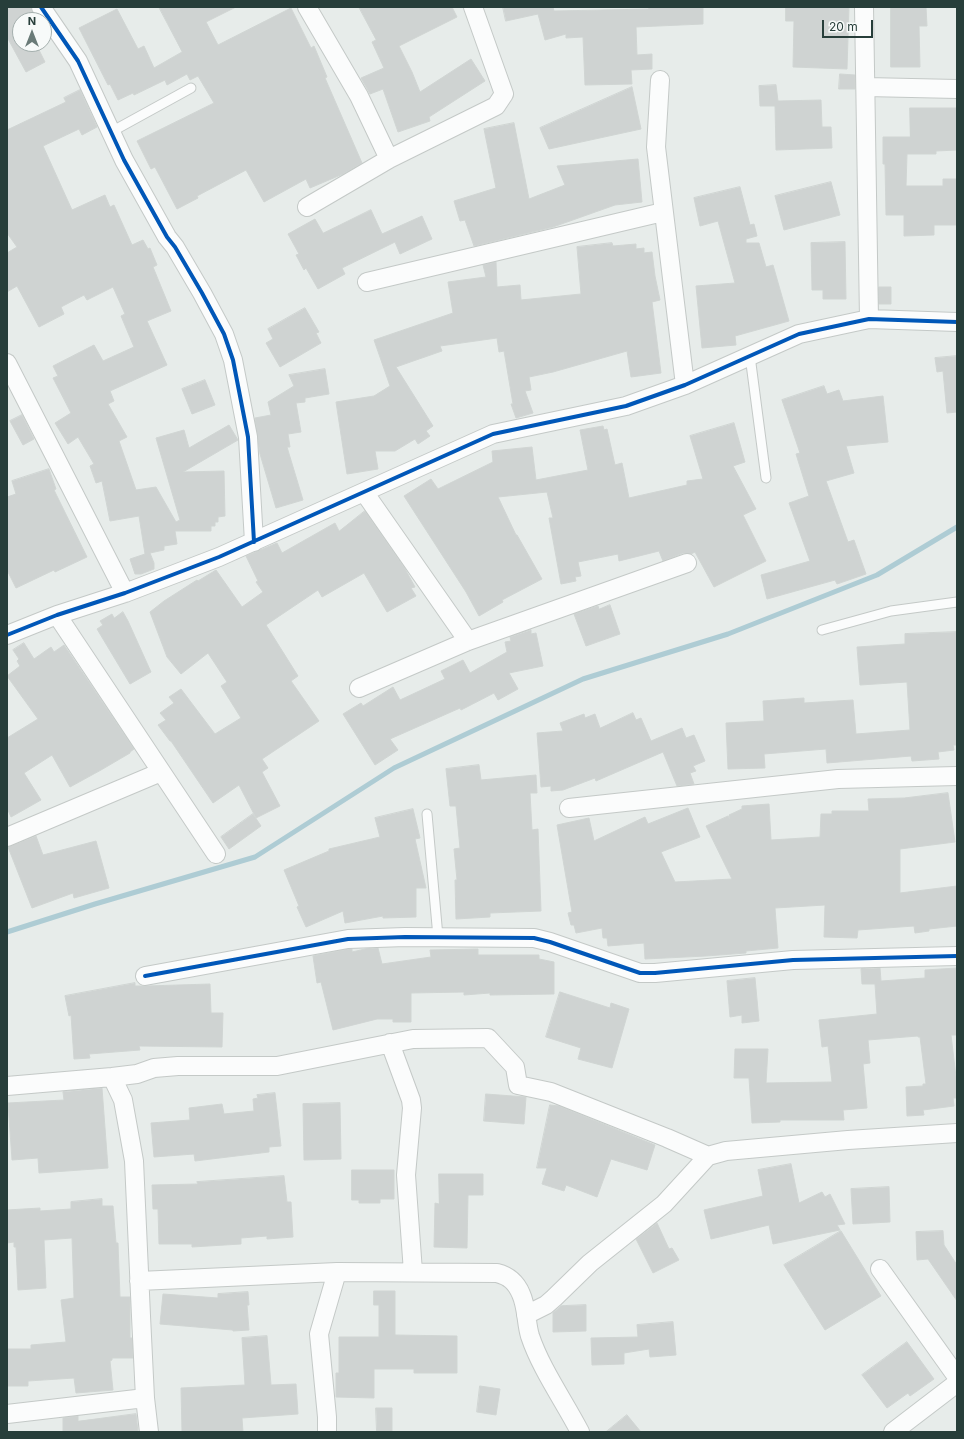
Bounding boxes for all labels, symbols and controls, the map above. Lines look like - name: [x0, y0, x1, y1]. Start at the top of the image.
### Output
- north arrow: [12, 12, 52, 52]
- scale bar: [824, 12, 875, 38]
- text: N: [28, 14, 36, 28]
- text: 20 m: [829, 19, 858, 34]

